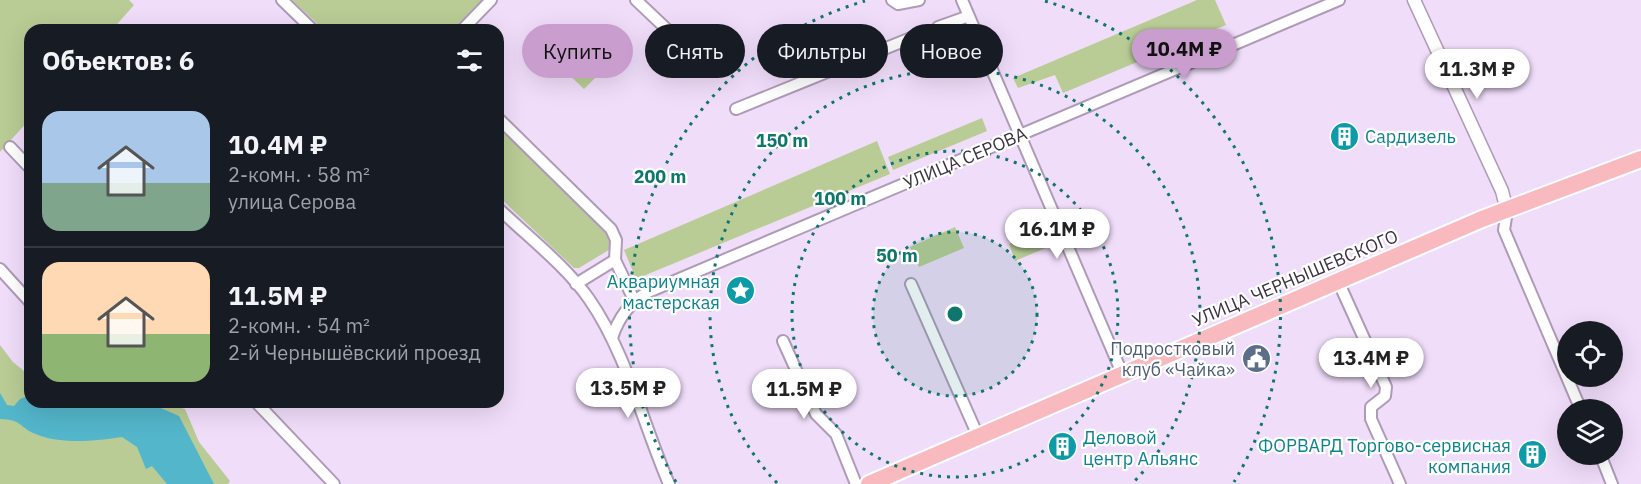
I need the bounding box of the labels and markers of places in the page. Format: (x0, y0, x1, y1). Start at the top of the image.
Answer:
pin: 10.4M ₽ (1129, 29, 1239, 80)
pin: 11.3M ₽ (1422, 49, 1532, 100)
building icon: Сардизель (1328, 120, 1360, 152)
place label: Сардизель (1365, 125, 1456, 148)
pin: 16.1M ₽ (1002, 209, 1112, 260)
place label: Аквариумная мастерская (607, 270, 720, 314)
place icon: Аквариумная мастерская (725, 275, 757, 307)
centre of rings (945, 304, 965, 324)
place label: Подростковый клуб «Чайка» (1110, 337, 1235, 381)
pin: 13.4M ₽ (1316, 338, 1426, 389)
public building icon: Подростковый клуб «Чайка» (1240, 342, 1272, 374)
pin: 13.5M ₽ (573, 368, 683, 419)
pin: 11.5M ₽ (749, 369, 859, 420)
place label: Деловой центр Альянс (1083, 426, 1198, 470)
building icon: Деловой центр Альянс (1046, 431, 1078, 463)
place label: ФОРВАРД Торгово-сервисная компания (1258, 434, 1511, 478)
building icon: ФОРВАРД Торгово-сервисная компания (1516, 439, 1548, 471)

